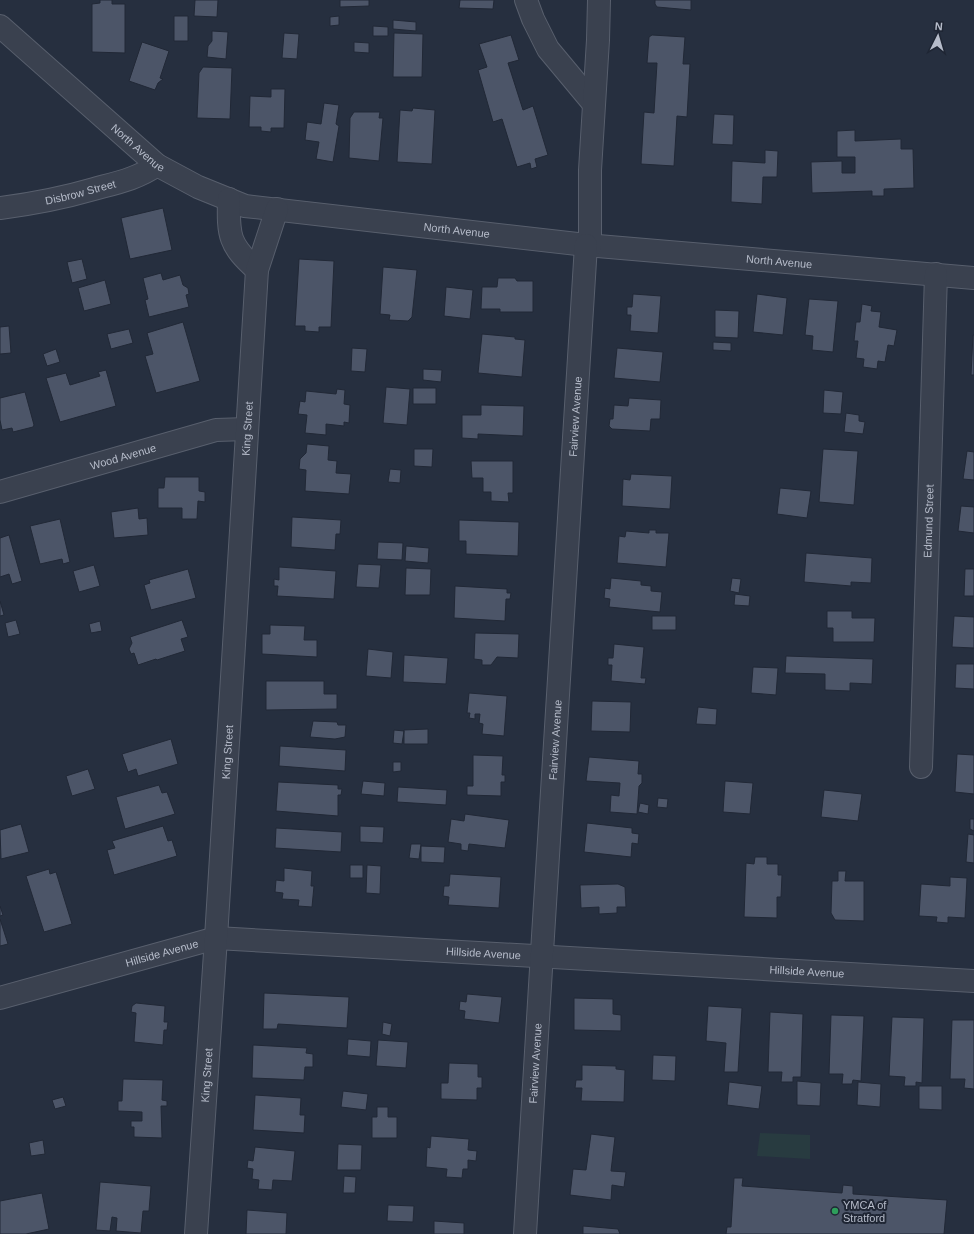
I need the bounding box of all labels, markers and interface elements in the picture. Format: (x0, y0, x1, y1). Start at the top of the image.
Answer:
north arrow (918, 16, 958, 56)
text: N (934, 20, 943, 32)
street label: North Avenue (109, 121, 167, 174)
street label: Disbrow Street (44, 177, 117, 207)
street label: North Avenue (423, 220, 490, 240)
street label: North Avenue (746, 253, 813, 270)
street label: Fairview Avenue (567, 376, 584, 457)
street label: King Street (240, 401, 255, 456)
street label: Wood Avenue (89, 442, 157, 472)
street label: Edmund Street (921, 484, 936, 558)
street label: Fairview Avenue (547, 699, 564, 781)
street label: King Street (220, 724, 235, 780)
street label: Hillside Avenue (124, 937, 200, 969)
street label: Hillside Avenue (446, 945, 521, 961)
street label: Hillside Avenue (769, 963, 845, 980)
street label: Fairview Avenue (527, 1023, 544, 1104)
street label: King Street (199, 1048, 215, 1103)
place label: YMCA of Stratford (843, 1199, 887, 1224)
marker: YMCA of Stratford (830, 1206, 840, 1216)

